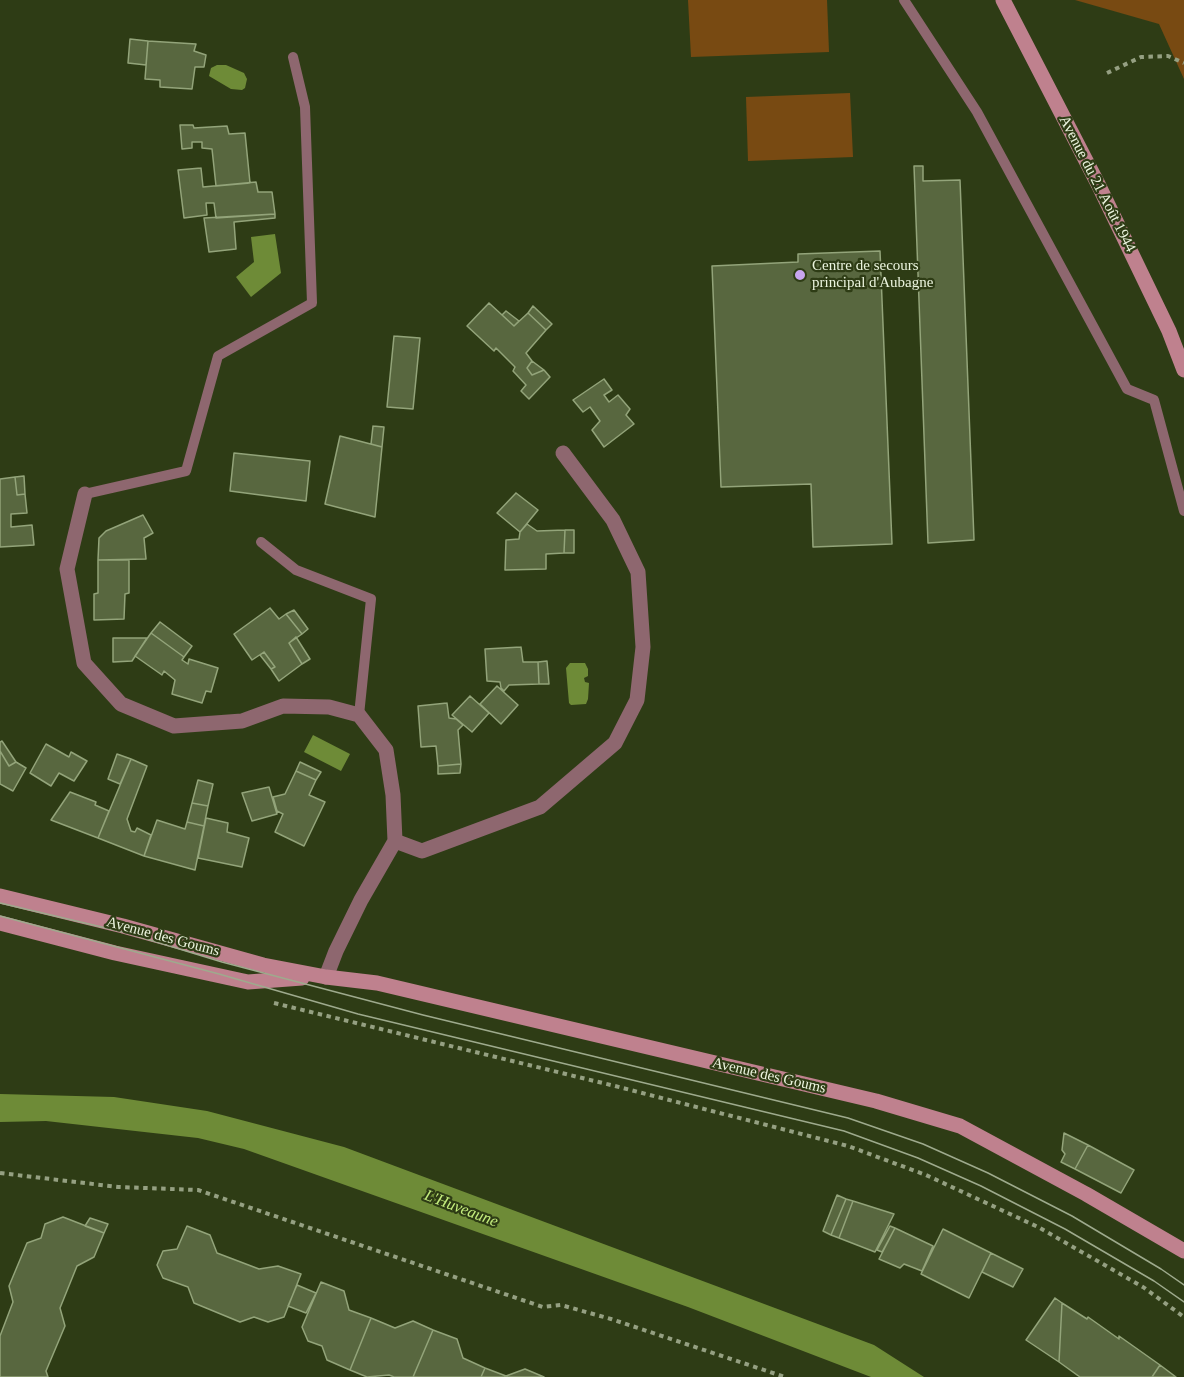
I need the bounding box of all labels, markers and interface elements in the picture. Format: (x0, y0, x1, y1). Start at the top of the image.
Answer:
street label: Avenue du 21 Août 1944 (1055, 113, 1139, 255)
place label: Centre de secours principal d'Aubagne (812, 257, 933, 292)
marker: Centre de secours principal d'Aubagne (793, 268, 807, 282)
street label: Avenue des Goums (104, 913, 222, 961)
street label: Avenue des Goums (710, 1054, 828, 1098)
water label: L'Huveaune (422, 1186, 500, 1232)

